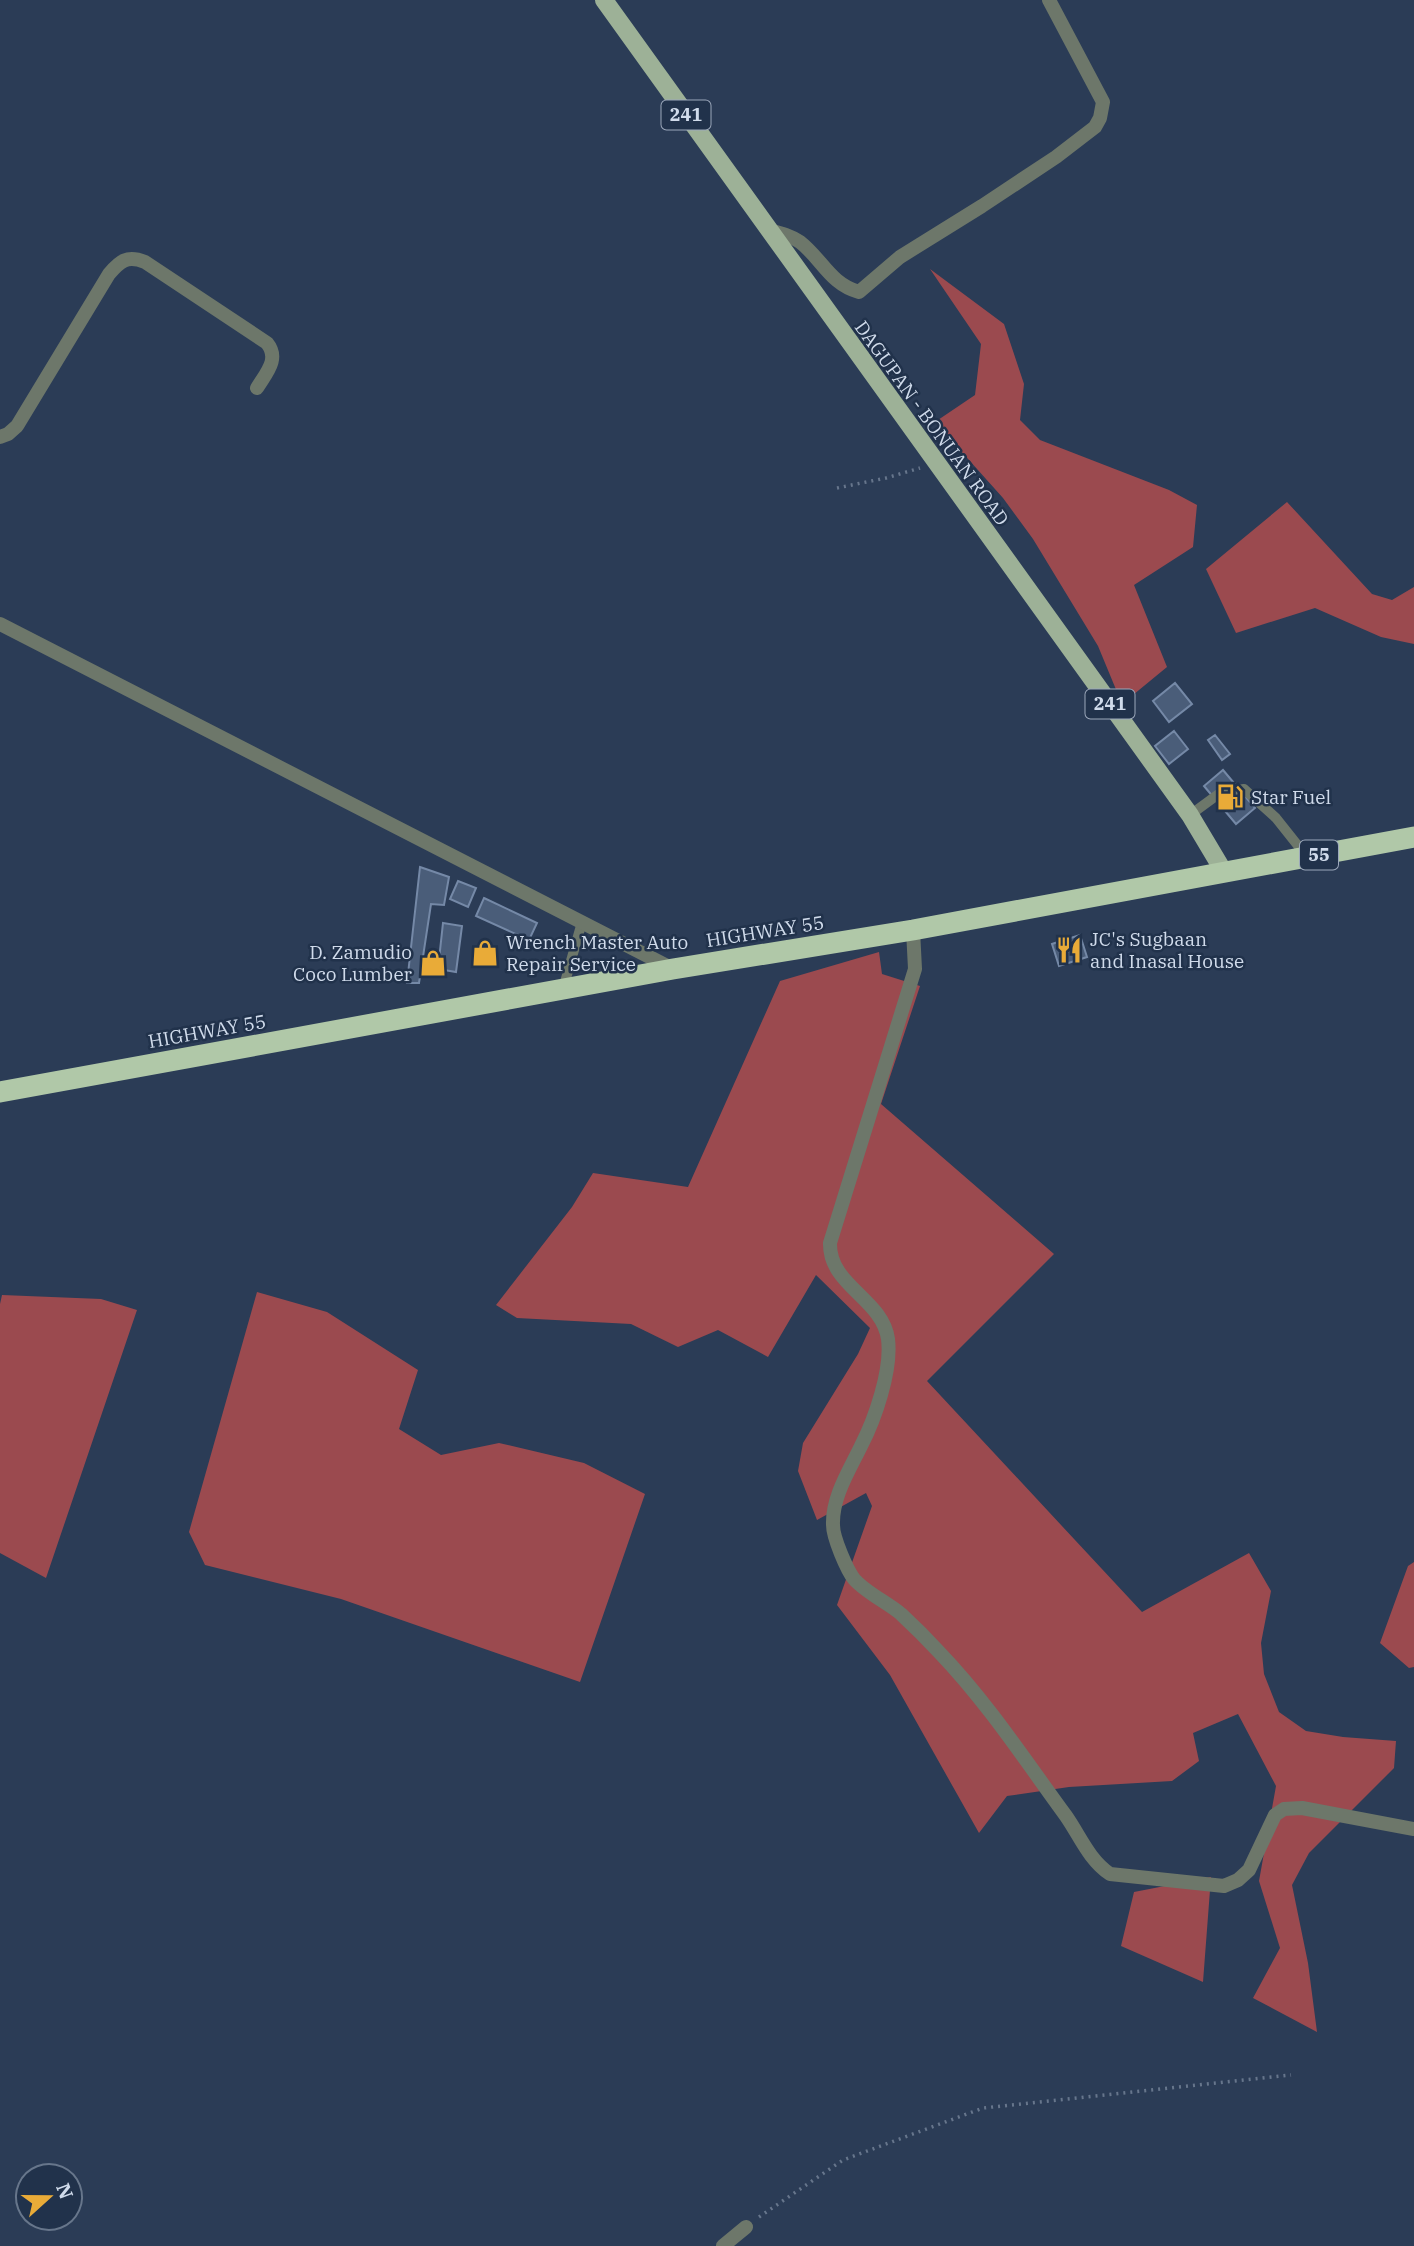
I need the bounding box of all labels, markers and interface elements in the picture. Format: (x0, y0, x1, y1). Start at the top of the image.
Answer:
road number: 241 (662, 100, 710, 130)
street label: DAGUPAN - BONUAN ROAD (850, 316, 1014, 530)
road number: 241 (1086, 690, 1134, 718)
fuel station icon: Star Fuel (1215, 782, 1245, 812)
place label: Star Fuel (1251, 785, 1331, 809)
road number: 55 (1300, 840, 1338, 870)
street label: HIGHWAY 55 (704, 910, 826, 952)
place label: JC's Sugbaan and Inasal House (1090, 927, 1244, 973)
place label: Wrench Master Auto Repair Service (506, 930, 688, 976)
restaurant icon: JC's Sugbaan and Inasal House (1054, 935, 1084, 965)
shop icon: Wrench Master Auto Repair Service (470, 938, 500, 968)
place label: D. Zamudio Coco Lumber (293, 940, 413, 986)
shop icon: D. Zamudio Coco Lumber (418, 948, 448, 978)
street label: HIGHWAY 55 (146, 1009, 268, 1053)
north arrow (14, 2162, 84, 2232)
text: N (51, 2180, 79, 2202)

